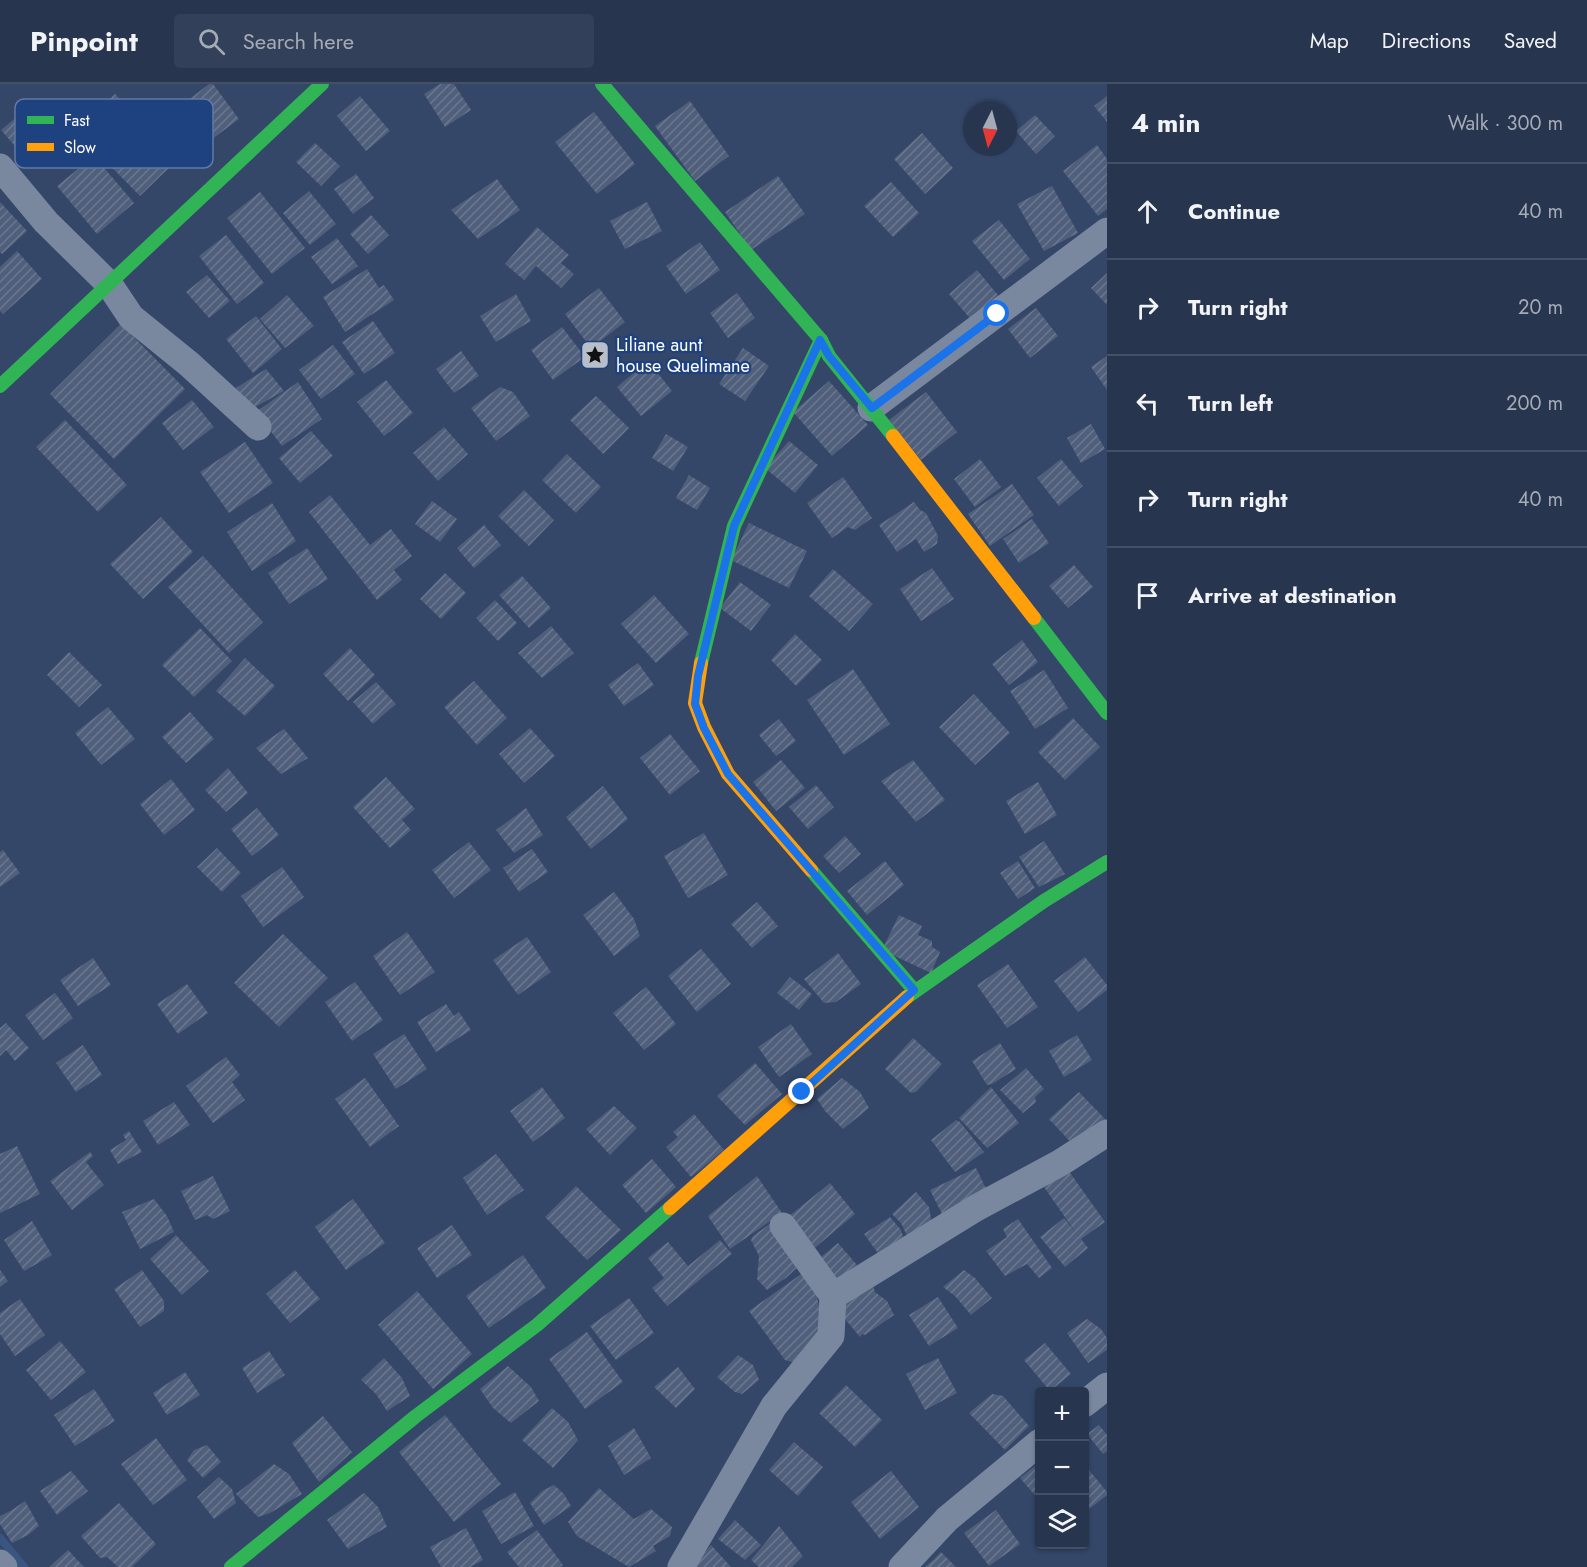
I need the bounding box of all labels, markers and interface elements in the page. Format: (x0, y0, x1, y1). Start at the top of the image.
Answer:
search box (174, 14, 594, 68)
text: Pinpoint (30, 21, 138, 62)
icon: search (195, 25, 228, 58)
text: Search here (243, 25, 354, 57)
text: Map (1310, 26, 1349, 56)
text: Directions (1382, 26, 1471, 56)
text: Saved (1504, 26, 1557, 56)
legend (15, 99, 213, 168)
north arrow (963, 102, 1017, 156)
text: 4 min (1131, 104, 1200, 142)
text: Fast (64, 109, 90, 132)
text: Walk · 300 m (1448, 109, 1563, 138)
text: Slow (64, 136, 96, 159)
icon: ahead (1131, 195, 1164, 228)
text: Continue (1188, 195, 1280, 227)
text: 40 m (1518, 197, 1563, 226)
icon: right (1131, 291, 1164, 324)
text: Turn right (1188, 291, 1288, 323)
text: 20 m (1518, 293, 1563, 322)
route start (983, 300, 1009, 326)
place label: Liliane aunt house Quelimane (616, 332, 750, 379)
place icon: Liliane aunt house Quelimane (579, 339, 611, 371)
icon: left (1131, 387, 1164, 420)
text: Turn left (1188, 387, 1273, 419)
text: 200 m (1506, 389, 1563, 418)
icon: right (1131, 483, 1164, 516)
text: Turn right (1188, 483, 1288, 515)
text: 40 m (1518, 485, 1563, 514)
icon: arrive (1131, 579, 1164, 612)
text: Arrive at destination (1188, 579, 1397, 611)
route end (788, 1078, 814, 1104)
map controls (1035, 1387, 1089, 1549)
button: + (1035, 1387, 1089, 1441)
button: − (1035, 1441, 1089, 1495)
button: layers (1035, 1495, 1089, 1549)

